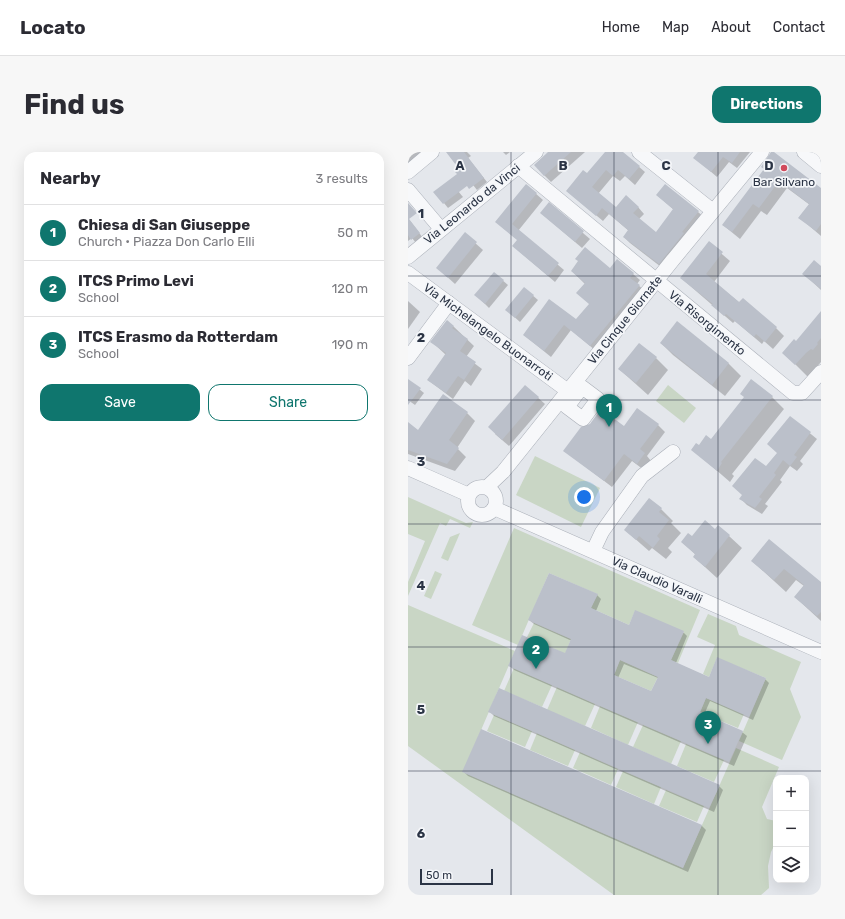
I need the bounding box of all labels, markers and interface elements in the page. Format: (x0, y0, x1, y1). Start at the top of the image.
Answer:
text: Locato (20, 16, 86, 39)
text: Home (602, 19, 640, 36)
text: Map (662, 19, 689, 36)
text: About (711, 19, 751, 36)
text: Contact (773, 19, 825, 36)
button: Directions (712, 86, 821, 123)
text: Find us (24, 88, 124, 121)
text: A (455, 158, 465, 173)
text: B (558, 158, 568, 173)
text: C (661, 158, 671, 173)
text: D (764, 158, 774, 173)
street label: Via Leonardo da Vinci (421, 161, 523, 247)
marker: Bar Silvano (779, 163, 789, 173)
text: Nearby (40, 168, 101, 188)
text: 3 results (316, 171, 368, 186)
place label: Bar Silvano (753, 175, 815, 189)
text: 1 (418, 206, 424, 221)
text: Chiesa di San Giuseppe (78, 216, 250, 234)
text: 1 (50, 225, 56, 240)
text: 50 m (337, 225, 368, 240)
text: Church · Piazza Don Carlo Elli (78, 234, 255, 249)
text: ITCS Primo Levi (78, 272, 194, 290)
street label: Via Cinque Giornate (585, 273, 665, 367)
street label: Via Michelangelo Buonarroti (421, 280, 555, 384)
text: 2 (49, 281, 57, 296)
text: 120 m (332, 281, 368, 296)
street label: Via Risorgimento (666, 288, 748, 358)
text: School (78, 290, 119, 305)
text: ITCS Erasmo da Rotterdam (78, 328, 278, 346)
text: 2 (417, 330, 425, 345)
text: 3 (49, 337, 57, 352)
text: 190 m (332, 337, 368, 352)
text: School (78, 346, 119, 361)
button: Save (40, 384, 200, 421)
button: Share (208, 384, 368, 421)
pin: 1 (596, 394, 622, 427)
text: 3 (417, 454, 426, 469)
your location (574, 487, 594, 507)
street label: Via Claudio Varalli (609, 554, 705, 606)
text: 4 (417, 578, 426, 593)
pin: 2 (523, 636, 549, 669)
text: 5 (417, 702, 425, 717)
pin: 3 (695, 711, 721, 744)
map controls (773, 775, 809, 883)
button: + (773, 775, 809, 811)
button: − (773, 811, 809, 847)
text: 6 (417, 826, 426, 841)
button: layers (773, 847, 809, 883)
scale bar (420, 867, 493, 886)
text: 50 m (426, 869, 452, 882)

